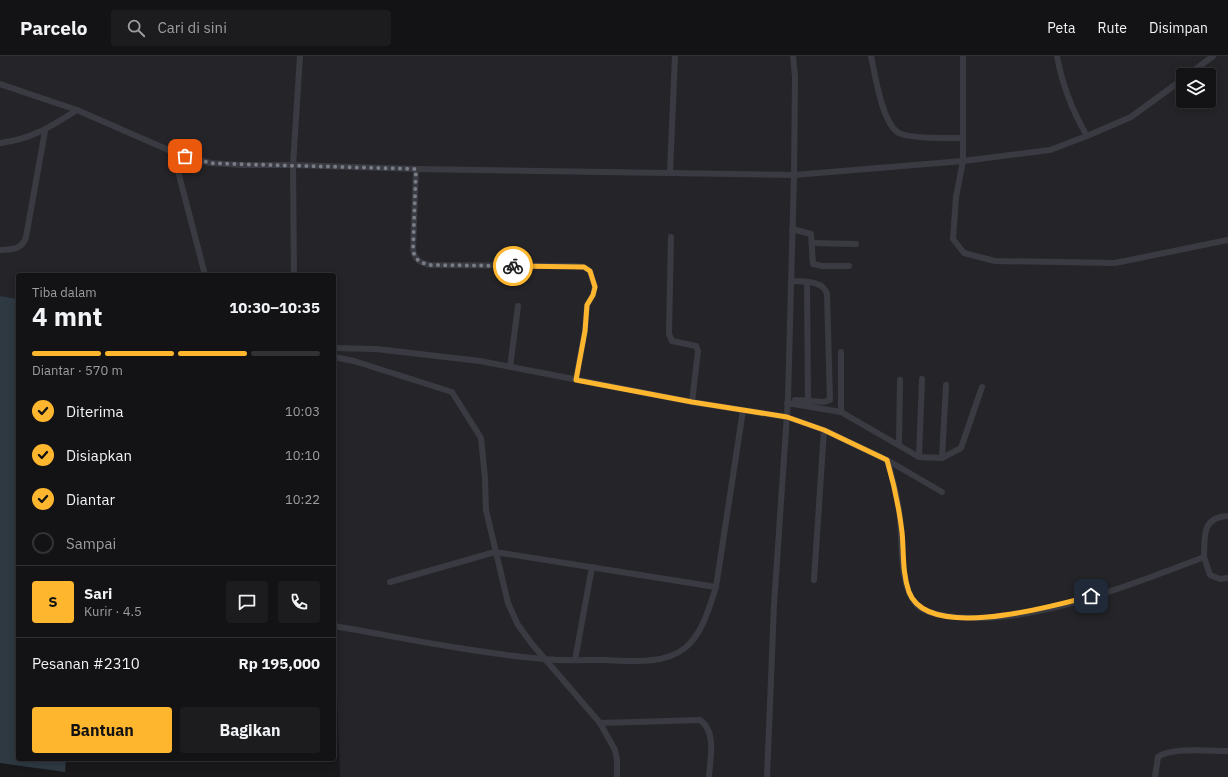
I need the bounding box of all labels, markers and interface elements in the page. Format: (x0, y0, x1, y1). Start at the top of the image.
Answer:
search box (111, 10, 391, 46)
text: Parcelo (20, 16, 87, 40)
icon: search (125, 17, 147, 39)
text: Cari di sini (157, 18, 227, 37)
text: Peta (1047, 19, 1076, 37)
text: Rute (1098, 19, 1127, 37)
text: Disimpan (1149, 19, 1208, 37)
map controls (1176, 68, 1216, 108)
button: layers (1176, 68, 1216, 108)
pin (168, 139, 202, 173)
icon: bag (174, 145, 196, 167)
courier (493, 246, 533, 286)
icon: bike (502, 255, 524, 277)
text: Tiba dalam (32, 284, 97, 301)
text: 10:30–10:35 (229, 298, 320, 317)
text: 4 mnt (32, 299, 102, 333)
text: Diantar · 570 m (32, 362, 123, 379)
icon: check (32, 400, 54, 422)
text: Diterima (66, 402, 124, 421)
text: 10:03 (285, 403, 320, 420)
icon: check (32, 444, 54, 466)
text: Disiapkan (66, 446, 132, 465)
text: 10:10 (285, 447, 320, 464)
icon: check (32, 488, 54, 510)
text: Diantar (66, 490, 115, 509)
text: 10:22 (285, 491, 320, 508)
text: Sampai (66, 534, 116, 553)
pin (1074, 579, 1108, 613)
button: chat (226, 581, 268, 623)
button: phone (278, 581, 320, 623)
text: Sari (84, 584, 112, 603)
icon: home (1080, 585, 1102, 607)
text: S (48, 592, 58, 611)
text: Kurir · 4.5 (84, 603, 142, 620)
text: Pesanan #2310 (32, 654, 140, 673)
text: Rp 195,000 (239, 654, 320, 673)
button: Bantuan (32, 707, 172, 753)
button: Bagikan (180, 707, 320, 753)

